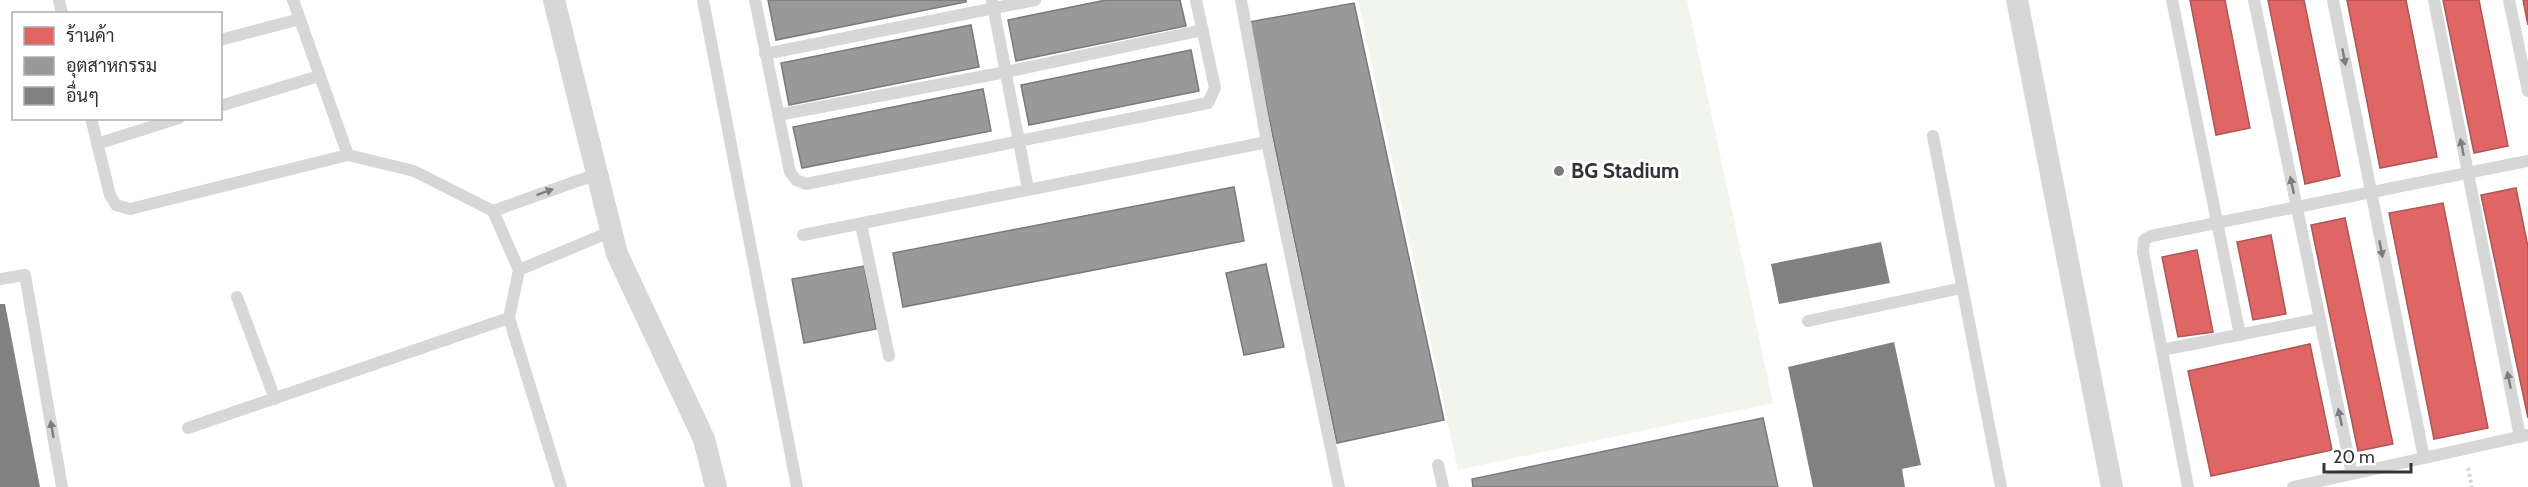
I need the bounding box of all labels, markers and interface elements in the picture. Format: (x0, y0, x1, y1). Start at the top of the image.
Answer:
legend (12, 12, 222, 120)
text: ร้านค้า (66, 24, 115, 47)
one-way arrow (2340, 48, 2349, 67)
text: อุตสาหกรรม (66, 55, 157, 78)
text: อื่นๆ (66, 80, 99, 107)
one-way arrow (2457, 137, 2466, 156)
place label: BG Stadium (1571, 158, 1679, 183)
marker: BG Stadium (1552, 164, 1566, 178)
one-way arrow (2287, 175, 2296, 194)
one-way arrow (537, 187, 555, 197)
one-way arrow (2377, 240, 2387, 258)
one-way arrow (2504, 370, 2513, 389)
one-way arrow (2335, 407, 2344, 426)
one-way arrow (47, 420, 56, 439)
scale bar (2324, 436, 2411, 474)
text: 20 m (2333, 446, 2375, 468)

